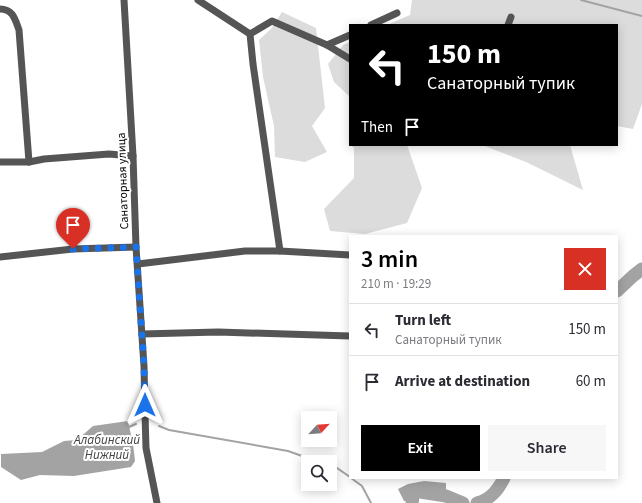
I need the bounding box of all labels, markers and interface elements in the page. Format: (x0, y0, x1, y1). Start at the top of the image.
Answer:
text: 150 m (427, 34, 501, 74)
icon: left (361, 40, 413, 92)
text: Санаторный тупик (427, 71, 575, 96)
icon: arrive (401, 116, 423, 138)
text: Then (361, 117, 393, 138)
street label: Санаторная улица (113, 132, 133, 230)
pin (56, 208, 90, 249)
icon: arrive (62, 214, 84, 236)
text: 3 min (361, 242, 418, 277)
button: close (564, 248, 606, 290)
text: 210 m · 19:29 (361, 275, 431, 293)
text: Turn left (395, 310, 451, 331)
icon: left (361, 319, 383, 341)
text: 150 m (568, 319, 606, 340)
text: Санаторный тупик (395, 331, 502, 349)
icon: arrive (361, 371, 383, 393)
text: Arrive at destination (395, 371, 530, 392)
text: 60 m (576, 371, 606, 392)
position arrow (124, 384, 166, 426)
north arrow (301, 411, 337, 447)
map controls (301, 411, 337, 491)
button: Exit (361, 425, 480, 471)
button: Share (488, 425, 606, 471)
water label: Алабинский Нижний (73, 431, 140, 464)
button: search (301, 455, 337, 491)

